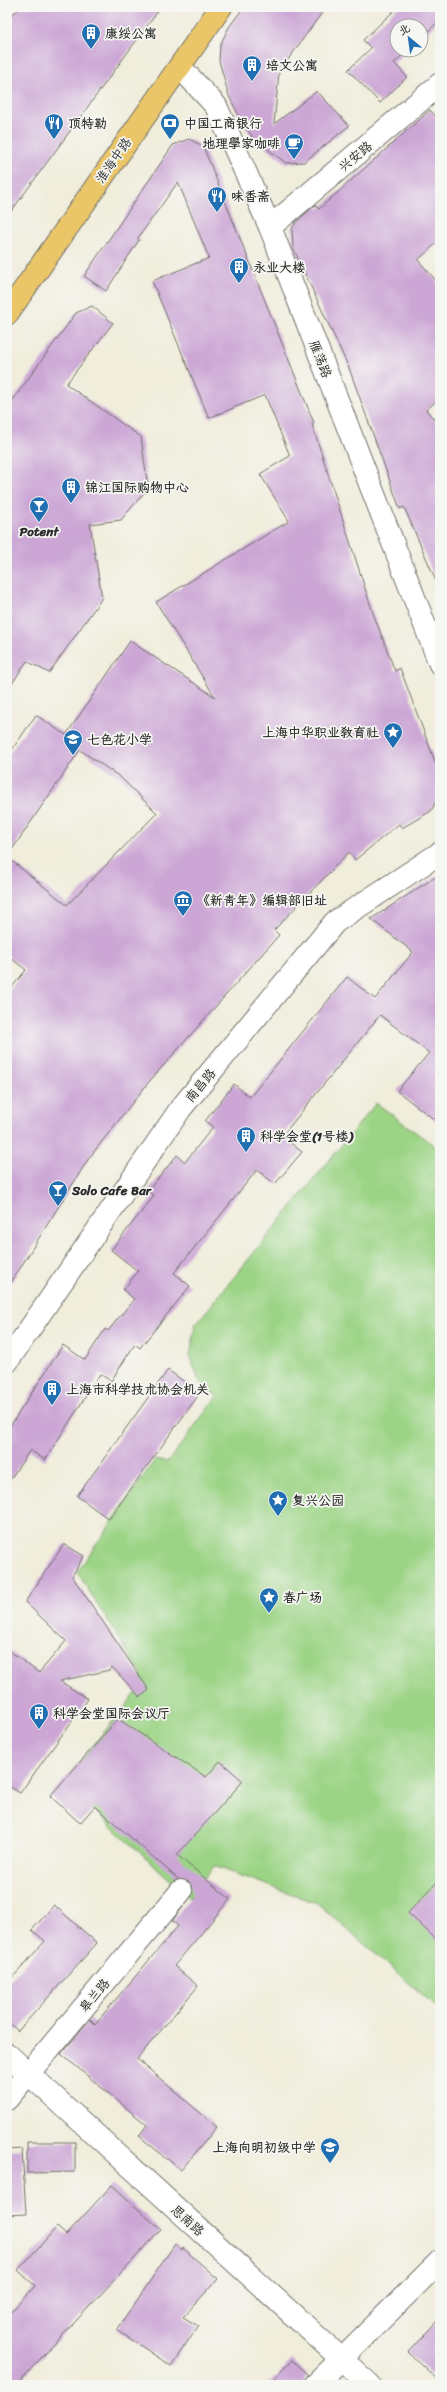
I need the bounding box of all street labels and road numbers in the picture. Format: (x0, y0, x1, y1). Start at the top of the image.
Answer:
street label: 淮海中路 (89, 132, 138, 188)
street label: 兴安路 (333, 135, 378, 178)
street label: 雁荡路 (303, 337, 338, 382)
street label: 南昌路 (179, 1063, 222, 1108)
street label: 皋兰路 (73, 1973, 116, 2018)
street label: 思南路 (165, 2199, 210, 2242)

